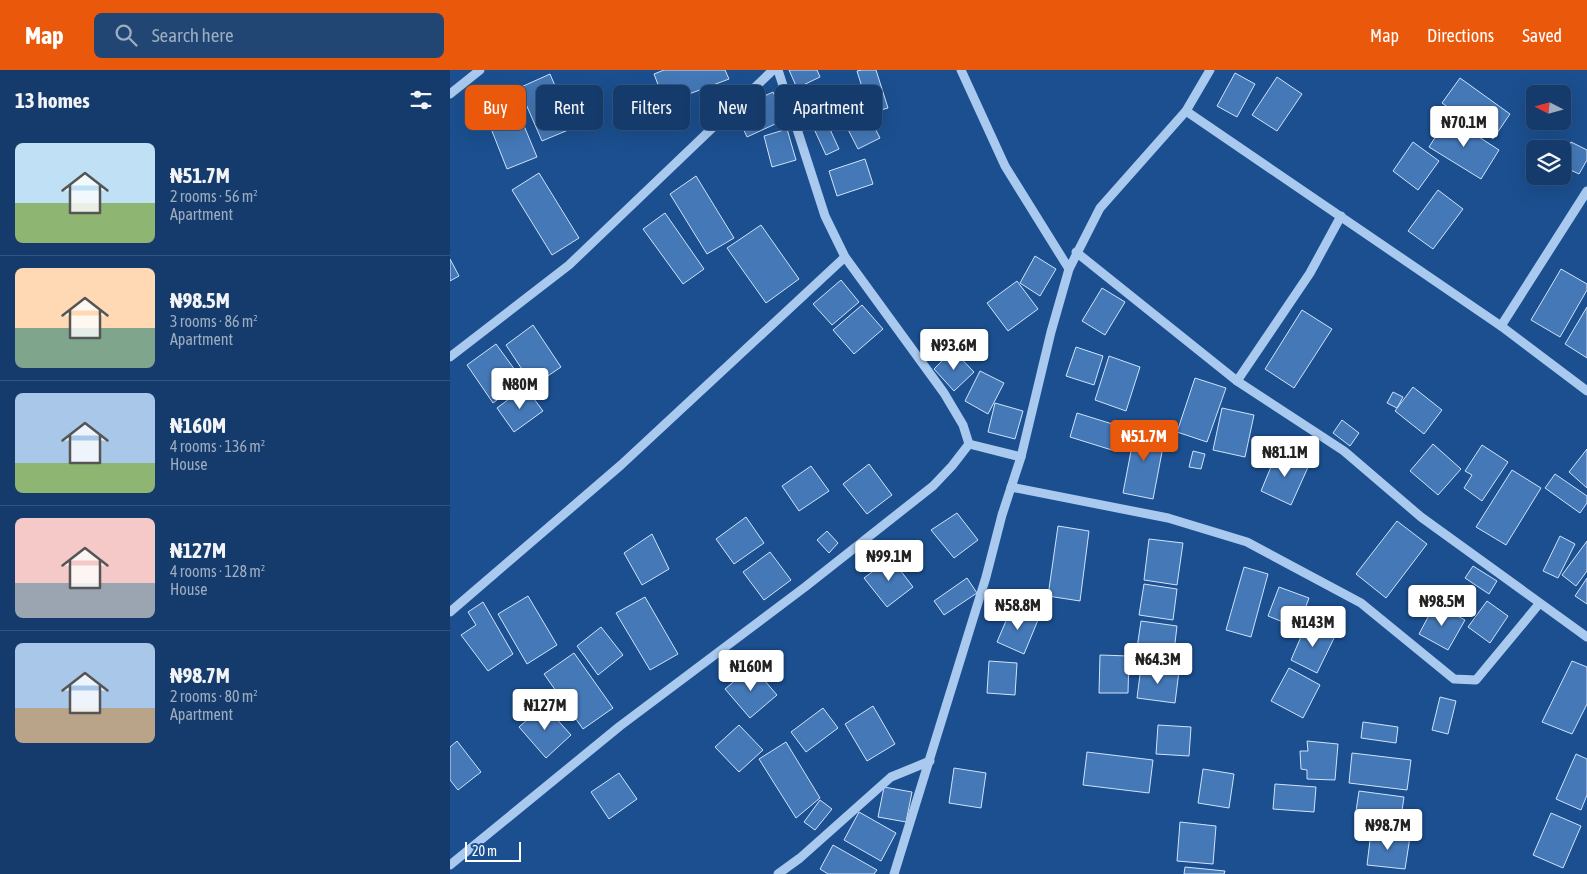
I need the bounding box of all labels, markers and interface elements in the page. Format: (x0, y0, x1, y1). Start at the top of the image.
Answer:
search box (94, 13, 444, 58)
icon: search (112, 21, 140, 49)
text: Map (25, 22, 64, 49)
text: Search here (152, 24, 234, 46)
text: Map (1370, 25, 1399, 46)
text: Directions (1427, 25, 1494, 46)
text: Saved (1522, 25, 1562, 46)
chip: Buy (465, 85, 526, 130)
chip: Rent (536, 85, 603, 130)
chip: Filters (613, 85, 690, 130)
chip: New (700, 85, 765, 130)
chip: Apartment (775, 85, 882, 130)
north arrow (1526, 85, 1571, 130)
map controls (1526, 85, 1571, 185)
icon: filters (407, 86, 435, 114)
text: 13 homes (15, 88, 90, 112)
pin: ₦70.1M (1423, 106, 1505, 148)
text: ₦70.1M (1441, 113, 1487, 131)
button: layers (1526, 140, 1571, 185)
icon: home (55, 163, 115, 223)
text: ₦51.7M (170, 163, 230, 187)
text: 2 rooms · 56 m² (170, 187, 258, 205)
text: Apartment (170, 205, 233, 223)
icon: home (55, 288, 115, 348)
text: ₦98.5M (170, 288, 230, 312)
text: 3 rooms · 86 m² (170, 312, 258, 330)
pin: ₦93.6M (913, 328, 995, 371)
text: Apartment (170, 330, 233, 348)
text: ₦93.6M (931, 336, 977, 354)
pin: ₦80M (490, 368, 550, 410)
text: ₦80M (502, 375, 538, 393)
icon: home (55, 413, 115, 473)
text: ₦160M (170, 413, 226, 437)
pin: ₦51.7M (1103, 420, 1185, 462)
text: ₦51.7M (1121, 427, 1167, 445)
pin: ₦81.1M (1244, 436, 1326, 478)
text: 4 rooms · 136 m² (170, 437, 265, 455)
text: ₦81.1M (1262, 443, 1308, 461)
text: House (170, 455, 207, 473)
icon: home (55, 538, 115, 598)
text: ₦127M (170, 538, 226, 562)
pin: ₦99.1M (848, 540, 930, 582)
text: ₦99.1M (866, 547, 912, 565)
text: 4 rooms · 128 m² (170, 562, 265, 580)
text: House (170, 580, 207, 598)
pin: ₦98.5M (1401, 584, 1483, 627)
pin: ₦58.8M (977, 588, 1059, 631)
text: ₦98.5M (1419, 592, 1465, 610)
text: ₦58.8M (995, 596, 1041, 614)
pin: ₦143M (1278, 606, 1348, 648)
text: ₦143M (1292, 613, 1334, 631)
pin: ₦64.3M (1117, 642, 1199, 685)
pin: ₦160M (716, 650, 786, 692)
text: ₦64.3M (1135, 650, 1181, 668)
text: ₦160M (730, 657, 772, 675)
icon: home (55, 663, 115, 723)
text: ₦98.7M (170, 663, 230, 687)
text: 2 rooms · 80 m² (170, 687, 258, 705)
pin: ₦127M (510, 688, 580, 731)
text: ₦127M (524, 696, 566, 714)
text: Apartment (170, 705, 233, 723)
pin: ₦98.7M (1347, 808, 1429, 851)
text: ₦98.7M (1365, 816, 1411, 834)
scale bar (465, 839, 521, 862)
text: 20 m (472, 843, 497, 859)

